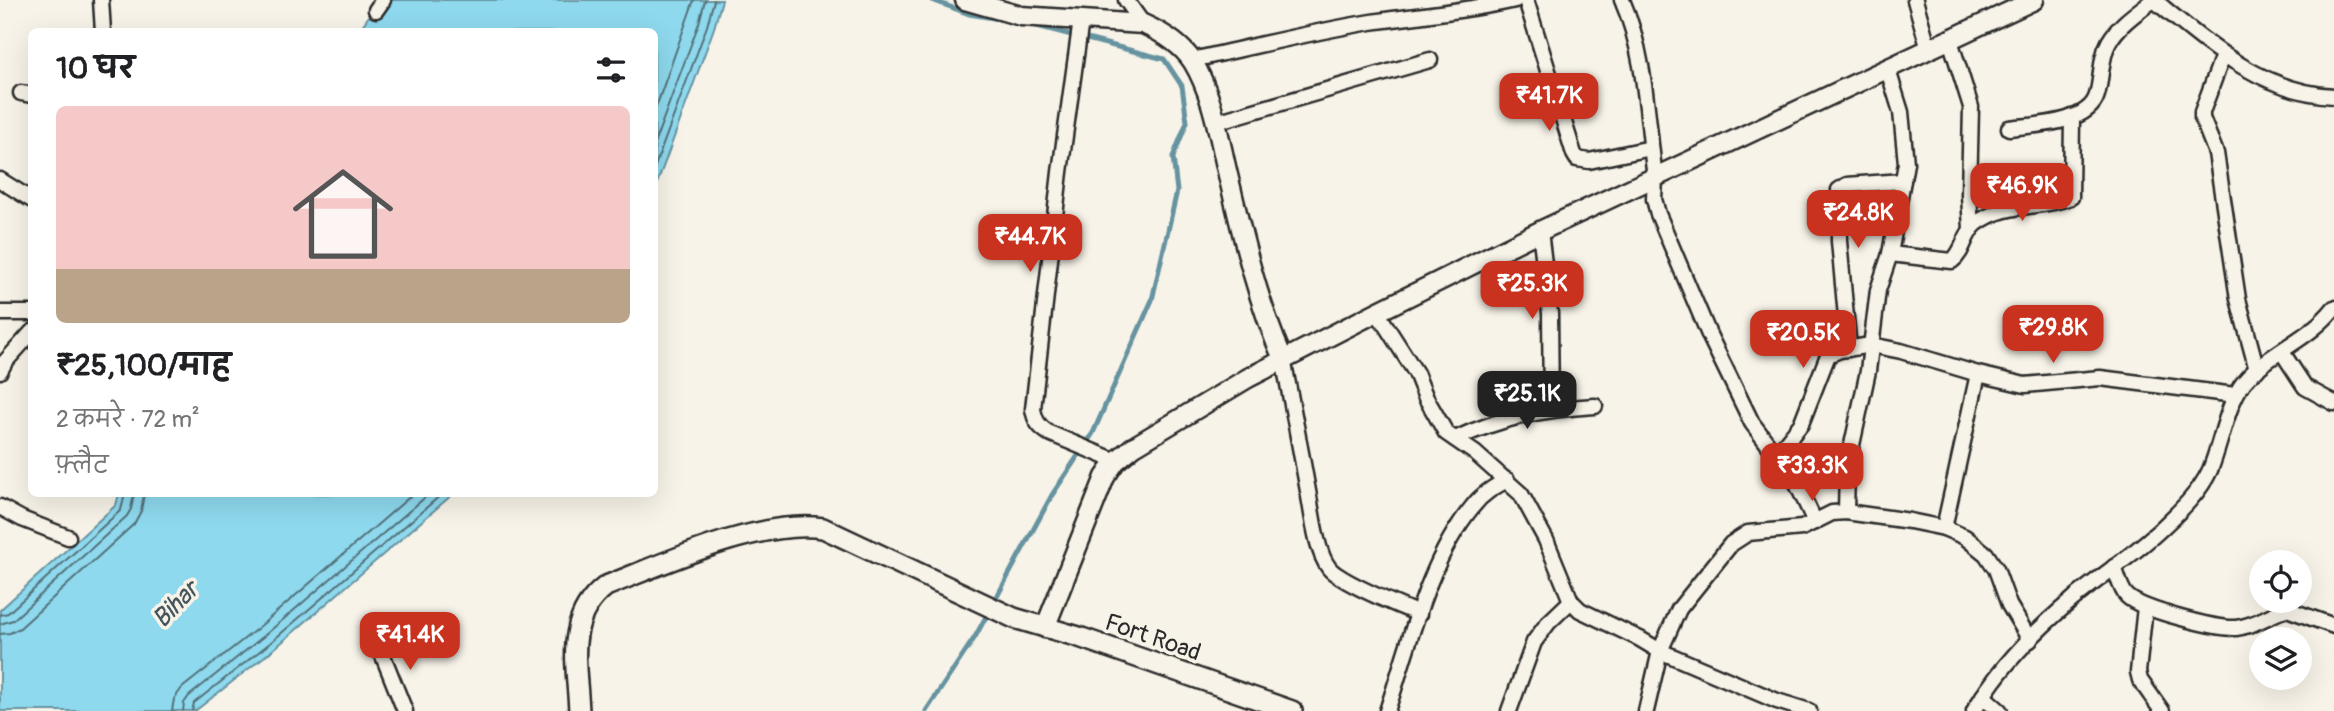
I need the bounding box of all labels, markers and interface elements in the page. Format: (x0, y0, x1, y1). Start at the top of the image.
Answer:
text: 10 घर (56, 50, 135, 87)
icon: filters (592, 51, 630, 89)
pin: ₹41.7K (1492, 74, 1606, 133)
text: ₹41.7K (1515, 81, 1583, 110)
icon: home (280, 151, 406, 277)
pin: ₹46.9K (1965, 164, 2079, 223)
text: ₹46.9K (1986, 171, 2058, 200)
pin: ₹24.8K (1801, 190, 1915, 250)
text: ₹24.8K (1823, 198, 1893, 227)
pin: ₹44.7K (973, 215, 1087, 274)
text: ₹44.7K (994, 222, 1066, 251)
pin: ₹25.3K (1475, 262, 1589, 321)
text: ₹25.3K (1497, 269, 1567, 298)
pin: ₹29.8K (1996, 306, 2110, 365)
pin: ₹20.5K (1746, 310, 1860, 370)
text: ₹29.8K (2019, 313, 2088, 342)
text: ₹20.5K (1766, 318, 1840, 347)
text: ₹25,100/माह (56, 347, 231, 384)
pin: ₹25.1K (1470, 372, 1584, 431)
text: ₹25.1K (1493, 379, 1561, 408)
text: 2 कमरे · 72 m² (56, 405, 200, 434)
pin: ₹33.3K (1755, 444, 1869, 503)
text: फ़्लैट (56, 451, 108, 480)
text: ₹33.3K (1776, 451, 1848, 480)
map controls (2249, 550, 2312, 690)
button: locate (2249, 550, 2312, 613)
water label: Bihar (146, 572, 208, 635)
street label: Fort Road (1101, 608, 1205, 667)
pin: ₹41.4K (353, 612, 467, 672)
text: ₹41.4K (376, 620, 444, 649)
button: layers (2249, 627, 2312, 690)

